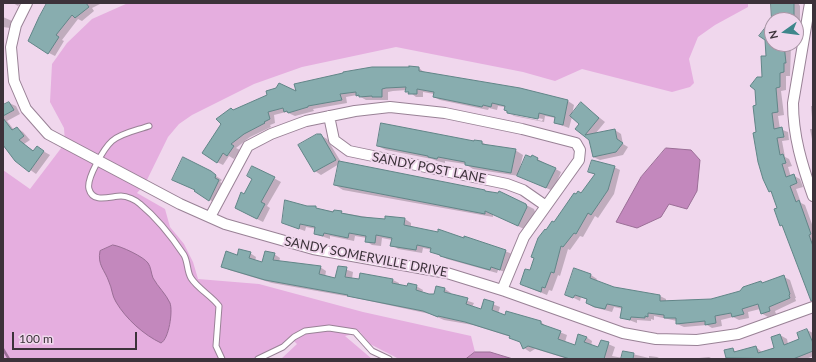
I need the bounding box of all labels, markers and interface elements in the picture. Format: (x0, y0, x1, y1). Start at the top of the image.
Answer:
north arrow (764, 12, 804, 52)
text: N (766, 29, 780, 40)
street label: SANDY POST LANE (371, 149, 487, 187)
street label: SANDY SOMERVILLE DRIVE (283, 234, 449, 280)
scale bar (14, 324, 139, 350)
text: 100 m (19, 331, 53, 346)

